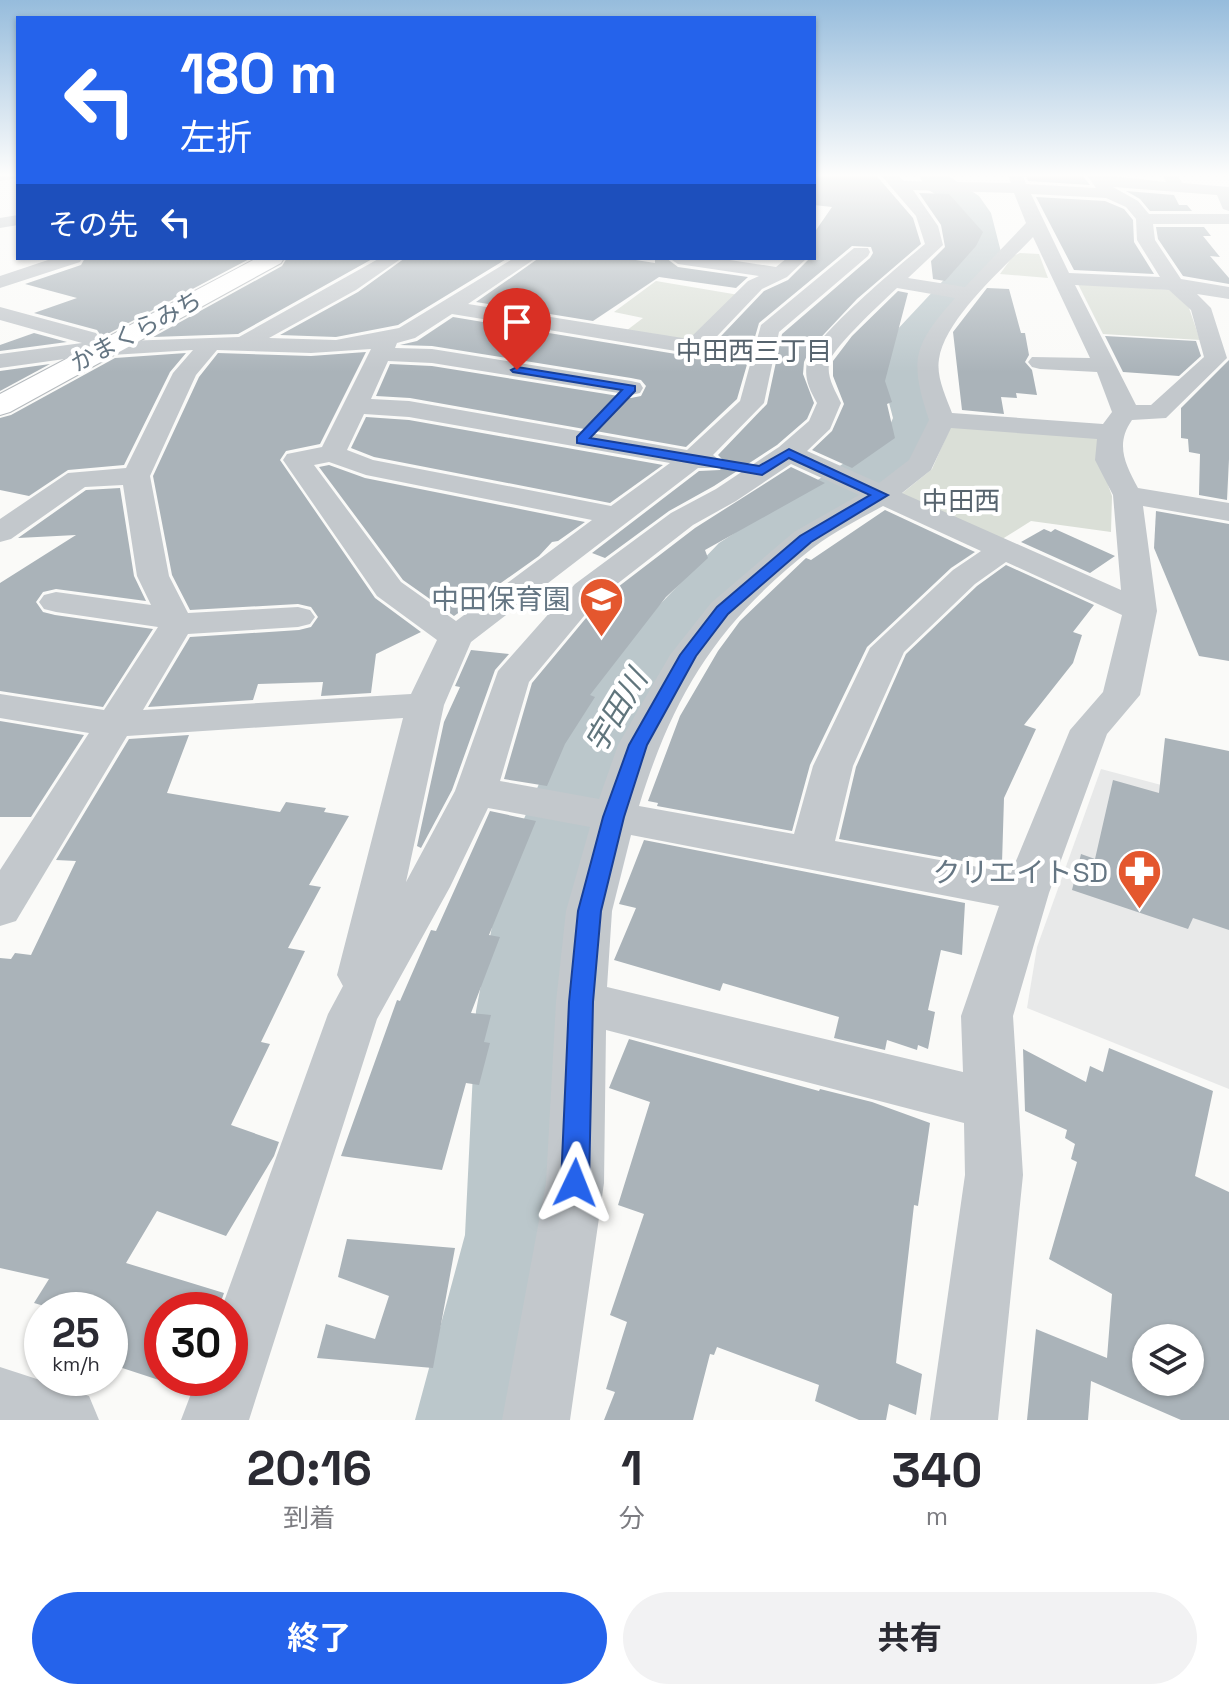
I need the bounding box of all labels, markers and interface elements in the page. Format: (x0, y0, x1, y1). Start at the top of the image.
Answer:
text: 180 m (180, 38, 337, 109)
icon: left (48, 48, 152, 152)
text: 左折 (180, 115, 252, 161)
icon: left (154, 200, 198, 244)
text: その先 (48, 205, 138, 244)
street label: かまくらみち (65, 284, 207, 378)
pin (483, 288, 551, 370)
icon: arrive (495, 300, 539, 344)
district label: 中田西三丁目 (676, 334, 832, 368)
district label: 中田西 (922, 484, 1000, 518)
school or university icon: 中田保育園 (578, 575, 626, 638)
place label: 中田保育園 (431, 581, 571, 617)
water label: 宇田川 (576, 660, 657, 760)
pharmacy icon: クリエイトSD (1115, 848, 1163, 911)
place label: クリエイトSD (932, 854, 1108, 890)
position arrow (533, 1141, 617, 1225)
speed limit sign: 30 (144, 1292, 248, 1396)
text: 25 (52, 1308, 100, 1359)
map controls (1132, 1324, 1204, 1396)
button: layers (1132, 1324, 1204, 1396)
text: km/h (52, 1351, 100, 1377)
text: 20:16 (247, 1438, 372, 1499)
text: 1 (621, 1438, 643, 1499)
text: 340 (891, 1440, 982, 1501)
text: m (926, 1499, 948, 1533)
text: 到着 (283, 1501, 335, 1535)
text: 分 (619, 1501, 645, 1535)
button: 終了 (32, 1592, 607, 1684)
button: 共有 (623, 1592, 1197, 1684)

